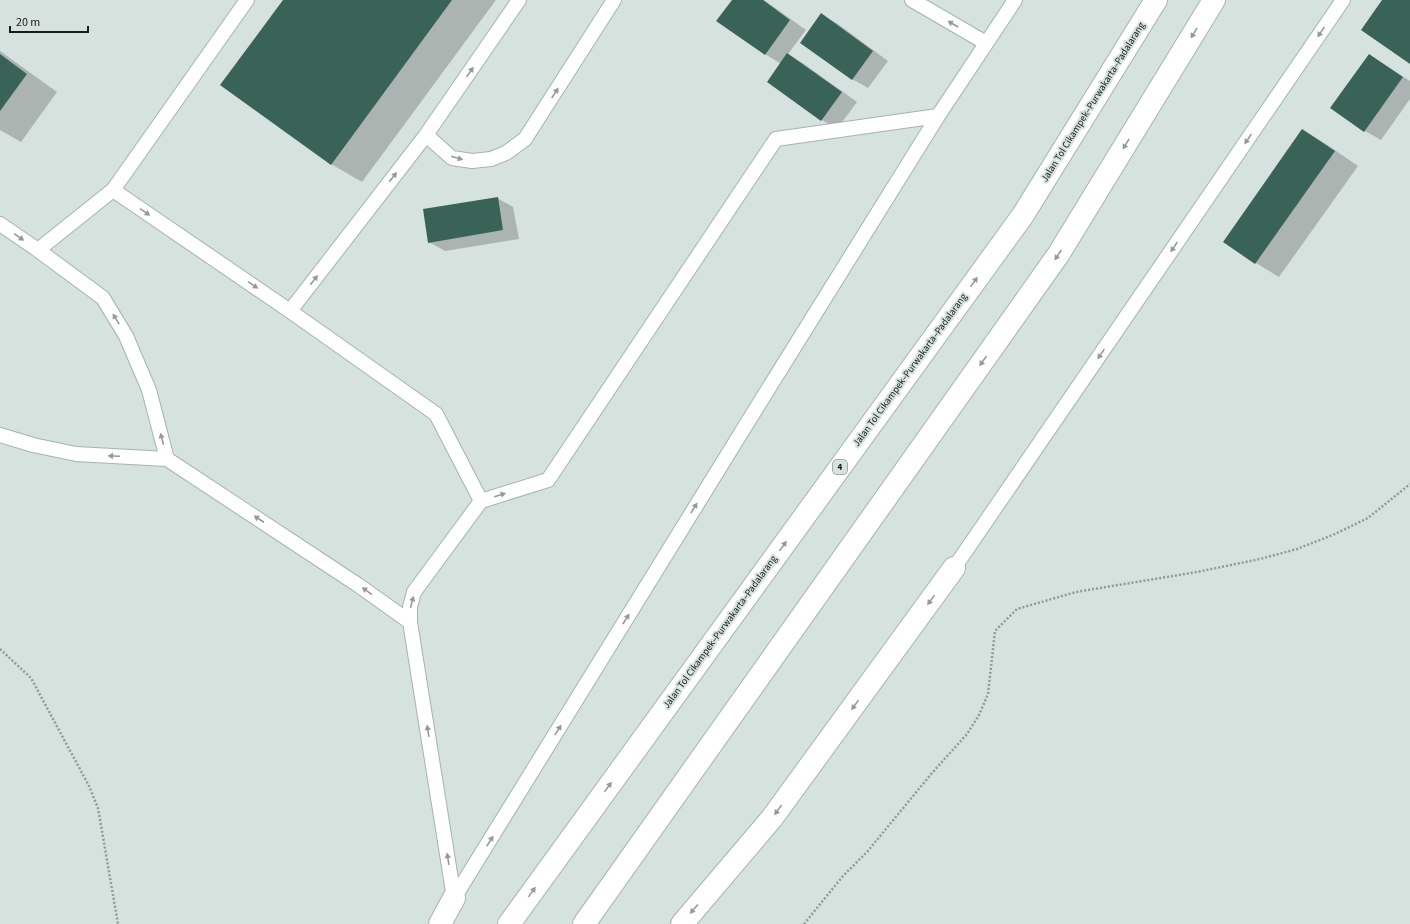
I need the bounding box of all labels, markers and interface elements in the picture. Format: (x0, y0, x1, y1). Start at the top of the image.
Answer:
scale bar (10, 8, 88, 34)
text: 20 m (16, 14, 40, 31)
street label: Jalan Tol Cikampek–Purwakarta–Padalarang (1038, 19, 1148, 185)
one-way arrow (947, 20, 959, 27)
one-way arrow (1190, 27, 1197, 39)
one-way arrow (1317, 27, 1325, 37)
one-way arrow (466, 67, 474, 77)
one-way arrow (551, 87, 558, 99)
one-way arrow (1244, 134, 1252, 145)
one-way arrow (1122, 138, 1129, 150)
one-way arrow (451, 155, 463, 161)
one-way arrow (389, 172, 398, 183)
one-way arrow (140, 208, 150, 216)
one-way arrow (14, 233, 24, 241)
one-way arrow (1170, 242, 1178, 252)
one-way arrow (1054, 250, 1062, 260)
one-way arrow (310, 275, 318, 286)
one-way arrow (970, 276, 978, 287)
one-way arrow (247, 281, 258, 289)
street label: Jalan Tol Cikampek–Purwakarta–Padalarang (850, 291, 970, 449)
one-way arrow (112, 313, 119, 325)
one-way arrow (1097, 349, 1105, 359)
one-way arrow (979, 356, 987, 366)
one-way arrow (159, 433, 165, 445)
one-way arrow (107, 453, 120, 459)
road number: 4 (833, 460, 847, 474)
one-way arrow (495, 492, 507, 498)
one-way arrow (690, 503, 698, 513)
one-way arrow (254, 515, 264, 523)
one-way arrow (779, 540, 787, 551)
street label: Jalan Tol Cikampek–Purwakarta–Padalarang (660, 553, 780, 711)
one-way arrow (362, 587, 373, 595)
one-way arrow (927, 594, 936, 605)
one-way arrow (409, 596, 415, 609)
one-way arrow (622, 614, 630, 624)
one-way arrow (851, 699, 859, 710)
one-way arrow (554, 724, 561, 736)
one-way arrow (424, 725, 430, 737)
one-way arrow (604, 782, 612, 792)
one-way arrow (775, 805, 783, 815)
one-way arrow (486, 835, 493, 847)
one-way arrow (445, 853, 451, 865)
one-way arrow (528, 887, 536, 898)
one-way arrow (690, 904, 699, 914)

